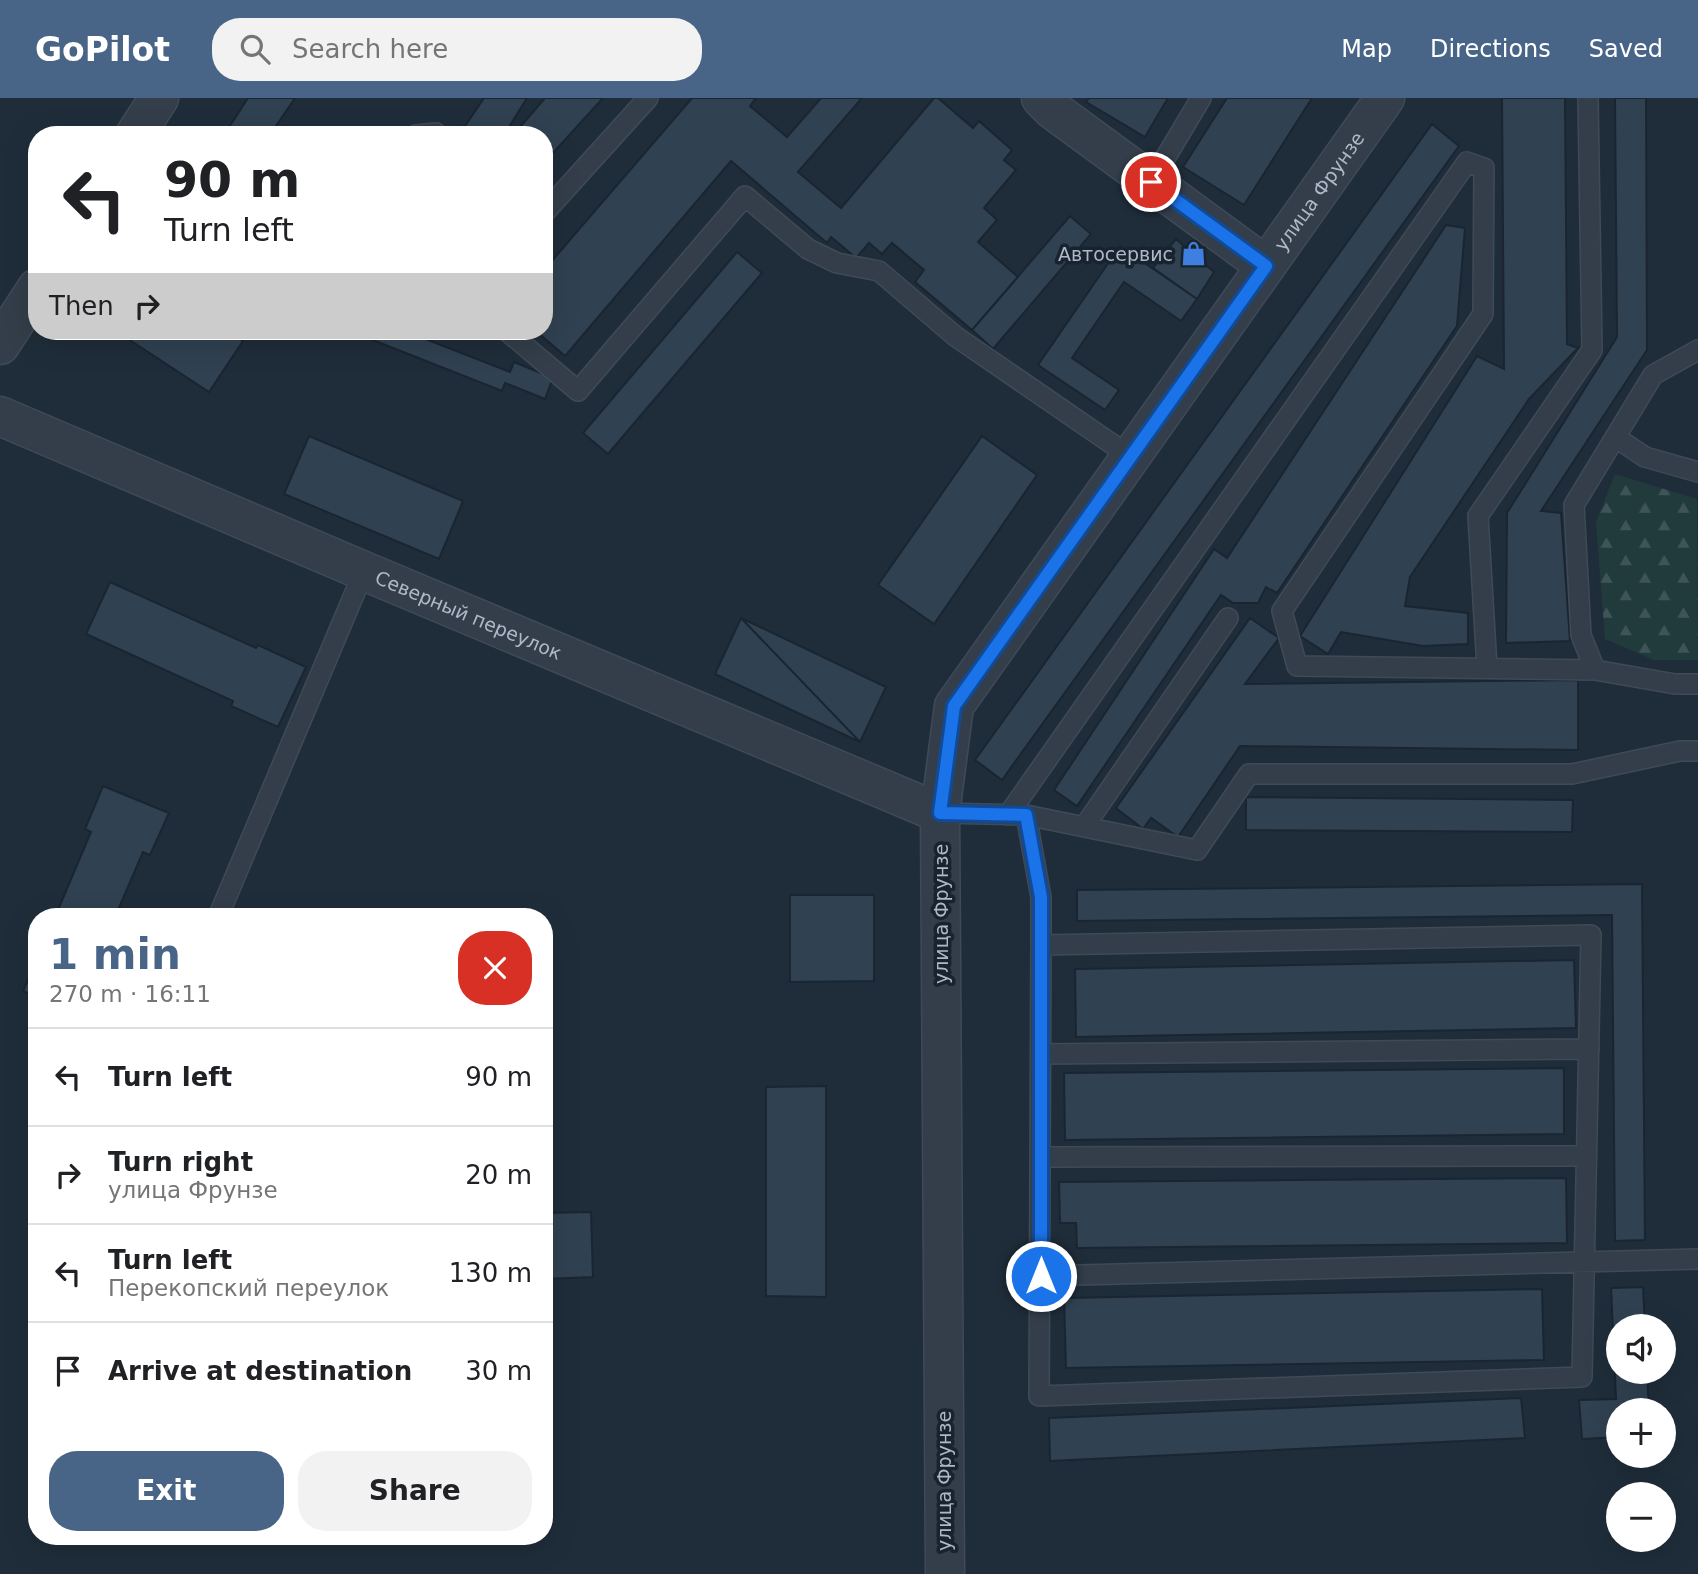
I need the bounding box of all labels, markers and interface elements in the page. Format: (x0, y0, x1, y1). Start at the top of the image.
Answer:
search box (212, 18, 702, 81)
text: GoPilot (35, 30, 170, 69)
icon: search (236, 30, 274, 68)
text: Search here (292, 34, 448, 64)
text: Map (1341, 35, 1392, 63)
text: Directions (1430, 35, 1551, 63)
text: Saved (1589, 35, 1663, 63)
street label: улица Фрунзе (1269, 128, 1369, 255)
text: 90 m (164, 152, 300, 209)
pin (1121, 152, 1181, 212)
icon: left (49, 154, 140, 245)
icon: arrive (1132, 163, 1170, 201)
text: Turn left (164, 211, 294, 249)
shop icon: Автосервис (1179, 240, 1207, 268)
place label: Автосервис (1058, 243, 1173, 265)
icon: right (128, 287, 166, 325)
text: Then (49, 291, 114, 321)
street label: Северный переулок (372, 566, 565, 664)
street label: улица Фрунзе (930, 844, 952, 984)
text: 1 min (49, 930, 181, 979)
button: close (458, 931, 532, 1005)
text: 270 m · 16:11 (49, 981, 211, 1007)
icon: left (49, 1058, 87, 1096)
text: Turn left (108, 1062, 232, 1092)
text: 90 m (465, 1062, 532, 1092)
text: Turn right (108, 1147, 253, 1177)
icon: right (49, 1156, 87, 1194)
text: 20 m (465, 1160, 532, 1190)
text: улица Фрунзе (108, 1177, 278, 1203)
position arrow (1004, 1239, 1078, 1313)
text: Turn left (108, 1245, 232, 1275)
icon: left (49, 1254, 87, 1292)
text: 130 m (449, 1258, 532, 1288)
text: Перекопский переулок (108, 1275, 389, 1301)
map controls (1606, 1314, 1676, 1552)
button: sound (1606, 1314, 1676, 1384)
icon: arrive (49, 1352, 87, 1390)
text: Arrive at destination (108, 1356, 412, 1386)
text: 30 m (465, 1356, 532, 1386)
button: + (1606, 1398, 1676, 1468)
street label: улица Фрунзе (933, 1411, 955, 1551)
button: Exit (49, 1451, 284, 1531)
button: Share (298, 1451, 532, 1531)
button: − (1606, 1482, 1676, 1552)

